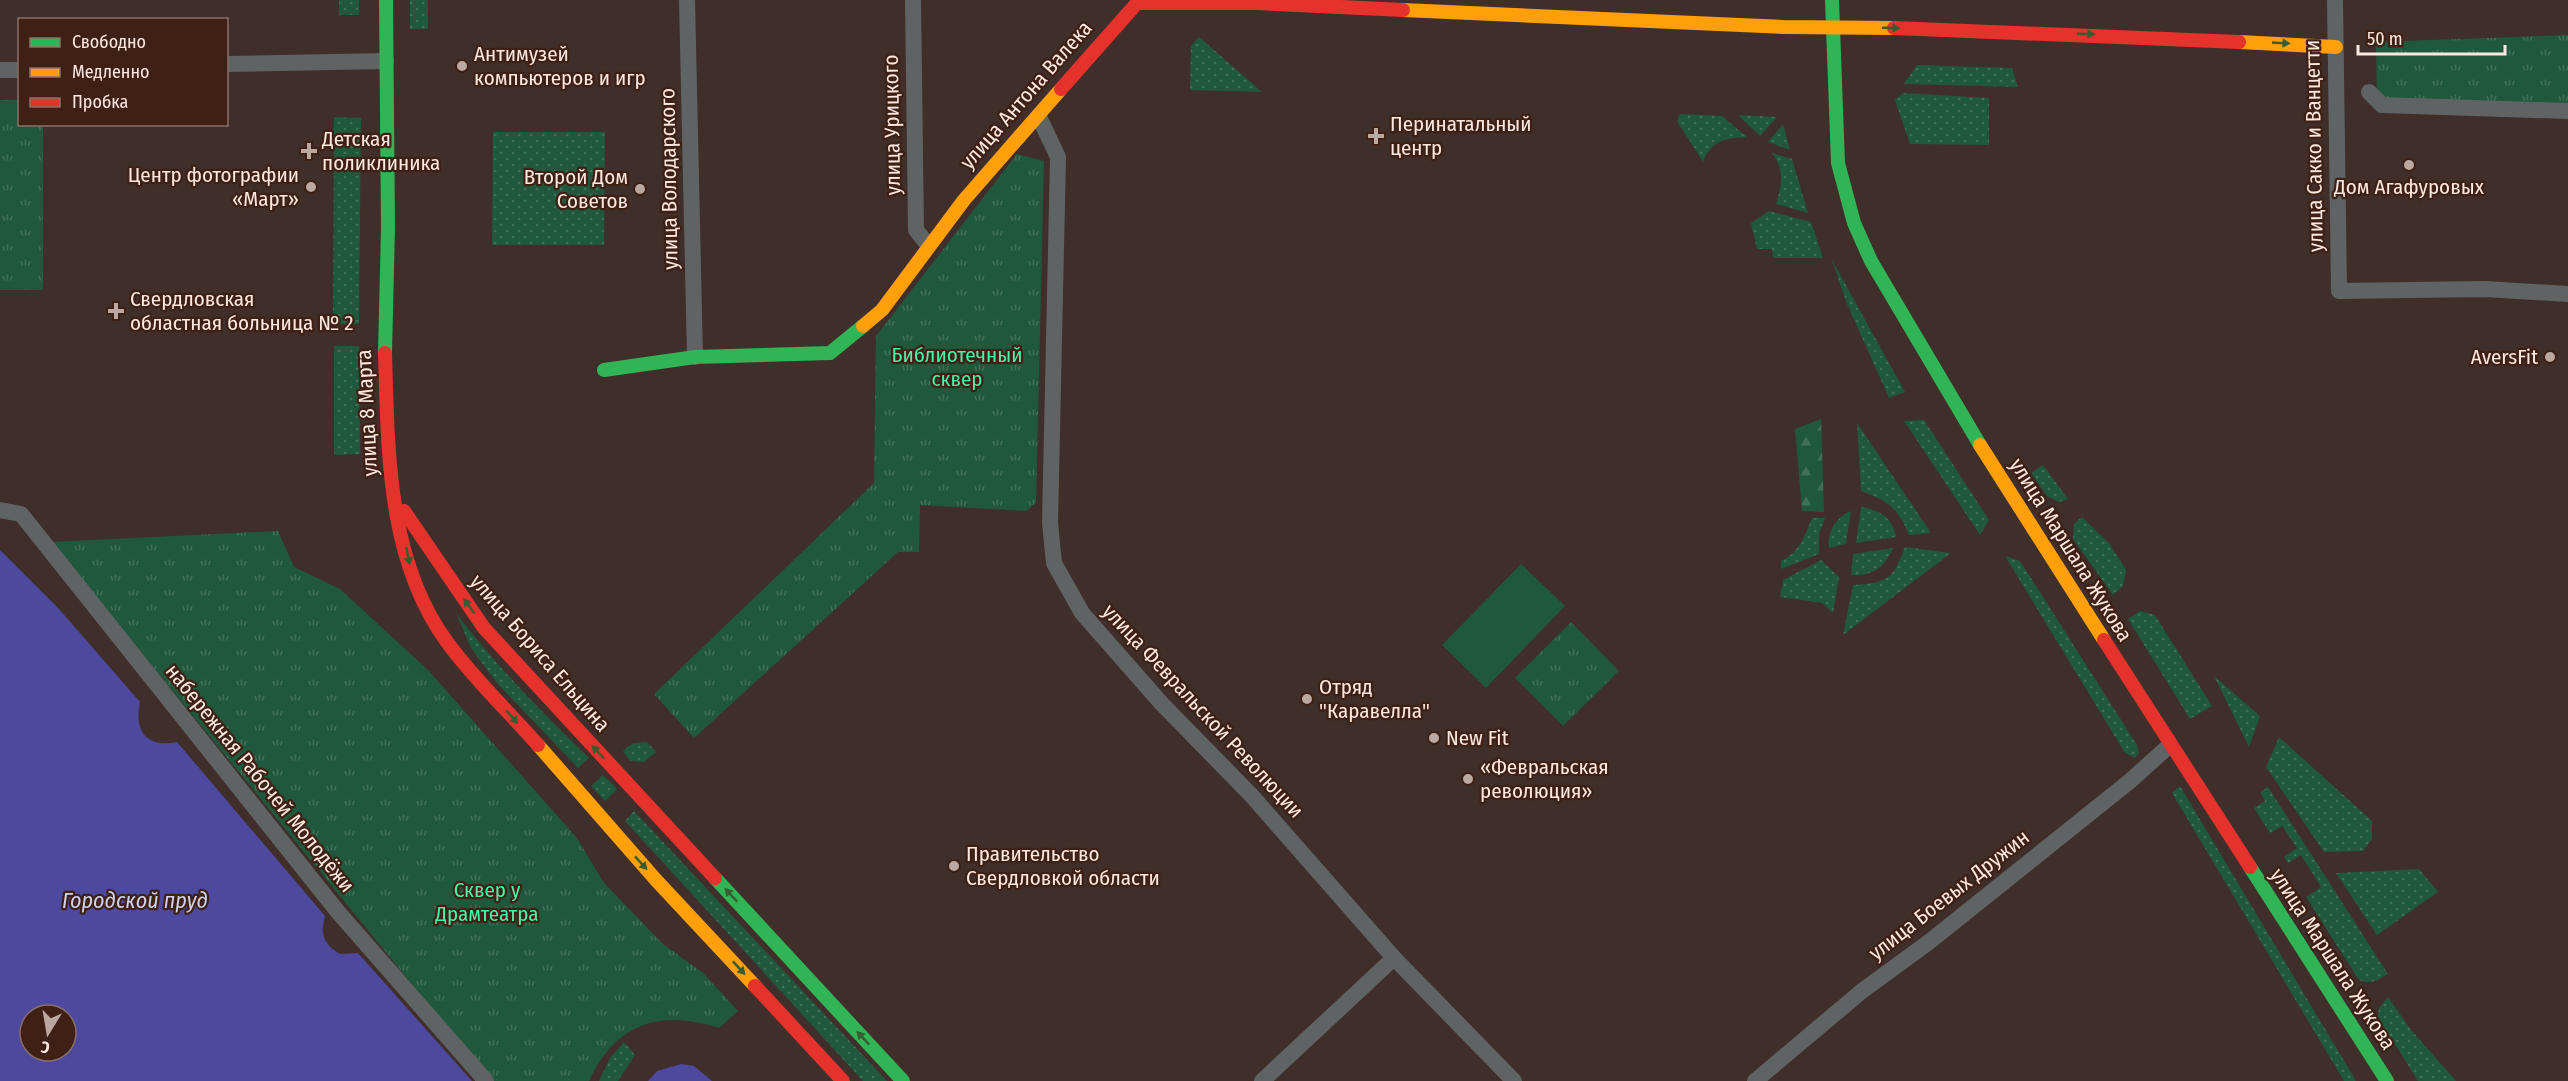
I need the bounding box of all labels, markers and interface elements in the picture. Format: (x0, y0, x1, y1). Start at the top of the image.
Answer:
street label: улица Антона Валека (955, 16, 1097, 174)
legend (18, 18, 228, 126)
scale bar (2358, 18, 2505, 56)
one-way arrow (1882, 23, 1901, 32)
text: 50 m (2367, 28, 2403, 50)
one-way arrow (2077, 30, 2096, 39)
text: Свободно (72, 31, 146, 53)
one-way arrow (2272, 39, 2291, 48)
street label: улица Сакко и Ванцетти (2299, 40, 2329, 252)
place label: Антимузей компьютеров и игр (474, 41, 646, 91)
street label: улица Урицкого (878, 54, 906, 196)
marker: Антимузей компьютеров и игр (455, 59, 469, 73)
text: Медленно (72, 61, 150, 83)
street label: улица Володарского (654, 88, 684, 270)
text: Пробка (72, 91, 128, 113)
place label: Перинатальный центр (1390, 111, 1532, 161)
place label: Детская поликлиника (321, 126, 440, 176)
marker: Перинатальный центр (1367, 127, 1385, 145)
marker: Детская поликлиника (300, 142, 318, 160)
marker: Дом Агафуровых (2402, 158, 2416, 172)
place label: Центр фотографии «Март» (128, 162, 299, 212)
place label: Второй Дом Советов (524, 164, 628, 214)
place label: Дом Агафуровых (2333, 174, 2485, 200)
marker: Центр фотографии «Март» (304, 180, 318, 194)
marker: Второй Дом Советов (633, 182, 647, 196)
place label: Свердловская областная больница № 2 (130, 286, 354, 336)
marker: Свердловская областная больница № 2 (107, 302, 125, 320)
park label: Библиотечный сквер (892, 342, 1022, 392)
place label: AversFit (2471, 344, 2538, 370)
street label: улица 8 Марта (351, 349, 383, 477)
marker: AversFit (2543, 350, 2557, 364)
street label: улица Маршала Жукова (2004, 453, 2138, 647)
one-way arrow (404, 547, 413, 566)
street label: улица Бориса Ельцина (464, 569, 616, 737)
one-way arrow (463, 599, 475, 614)
street label: улица Февральской Революции (1097, 599, 1309, 823)
street label: набережная Рабочей Молодёжи (160, 659, 360, 897)
place label: Отряд "Каравелла" (1319, 674, 1430, 724)
marker: Отряд "Каравелла" (1300, 692, 1314, 706)
one-way arrow (505, 709, 518, 724)
place label: New Fit (1446, 725, 1509, 751)
marker: New Fit (1427, 731, 1441, 745)
one-way arrow (592, 745, 605, 760)
place label: «Февральская революция» (1480, 754, 1609, 804)
marker: «Февральская революция» (1461, 772, 1475, 786)
street label: улица Боевых Дружин (1864, 824, 2034, 966)
place label: Правительство Свердловкой области (966, 841, 1160, 891)
one-way arrow (634, 856, 648, 871)
marker: Правительство Свердловкой области (947, 859, 961, 873)
street label: улица Маршала Жукова (2265, 863, 2401, 1055)
park label: Сквер у Драмтеатра (434, 877, 539, 927)
water label: Городской пруд (62, 887, 208, 914)
one-way arrow (725, 888, 738, 903)
one-way arrow (732, 961, 746, 976)
north arrow (18, 1003, 78, 1063)
one-way arrow (857, 1031, 870, 1046)
text: С (39, 1037, 51, 1057)

